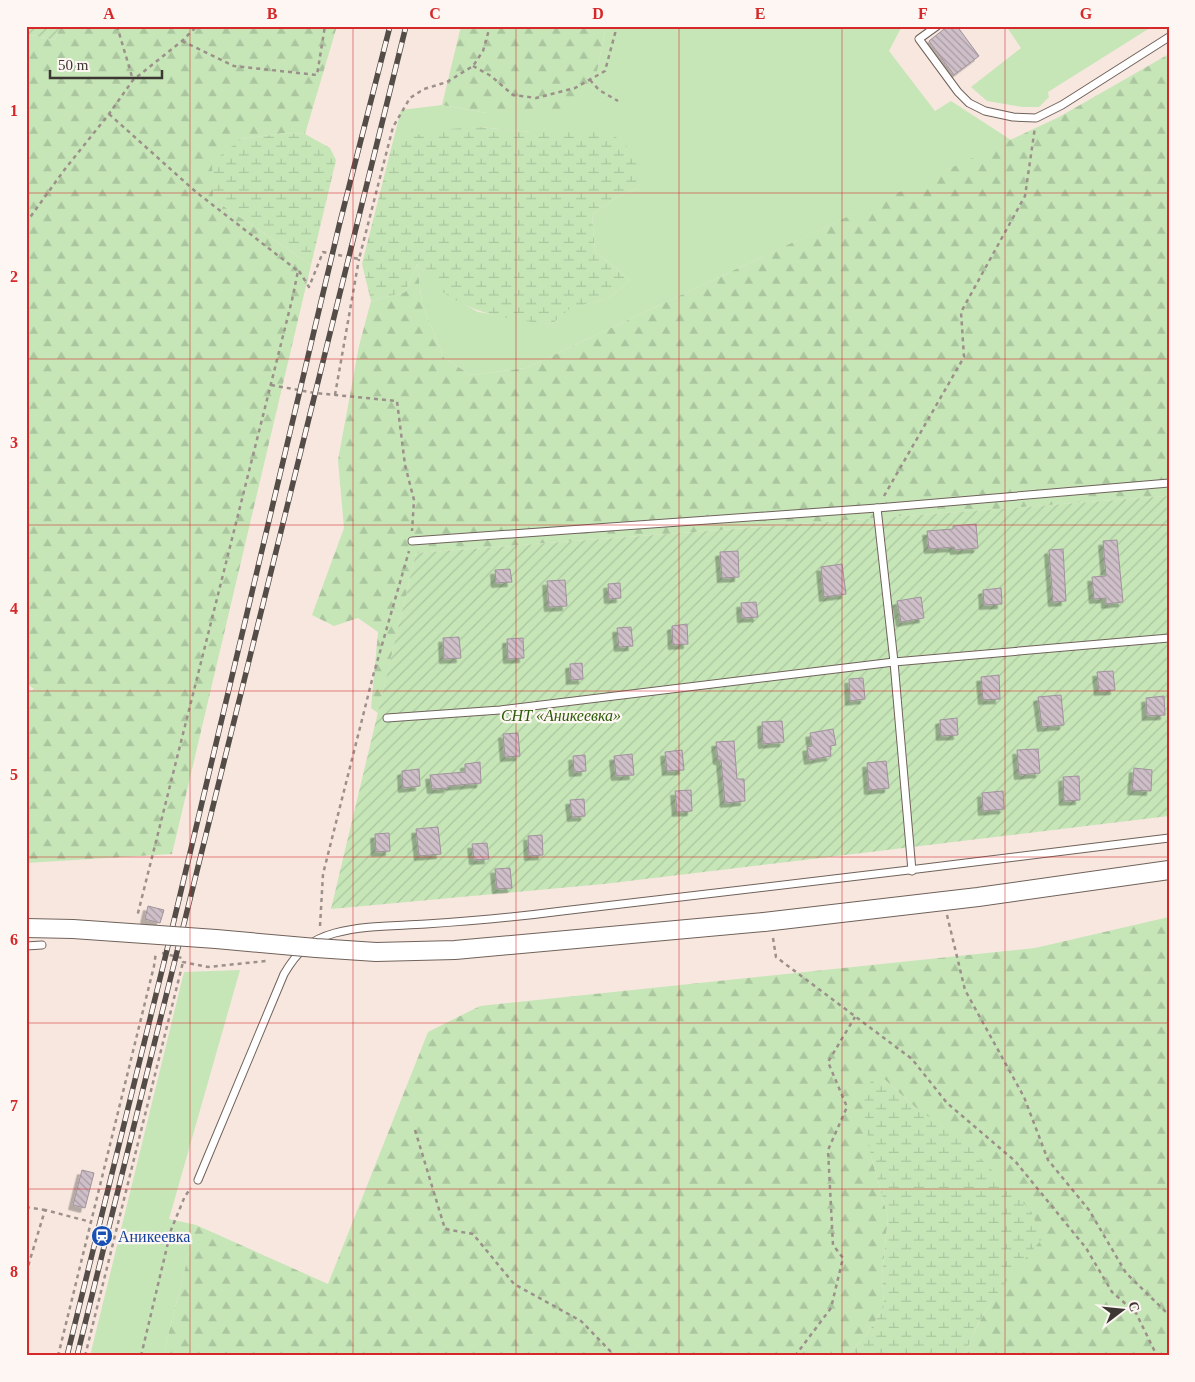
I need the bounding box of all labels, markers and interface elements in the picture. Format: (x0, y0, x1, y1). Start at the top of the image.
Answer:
text: A (103, 5, 115, 22)
text: B (267, 5, 278, 22)
text: C (429, 5, 441, 22)
text: D (592, 5, 604, 22)
text: E (755, 5, 765, 22)
text: F (918, 5, 928, 22)
text: G (1080, 5, 1093, 22)
scale bar (50, 48, 162, 80)
text: 50 m (58, 57, 89, 73)
text: 1 (10, 102, 18, 119)
text: 2 (10, 268, 18, 285)
text: 3 (10, 434, 18, 451)
text: 4 (10, 600, 18, 617)
park label: СНТ «Аникеевка» (501, 707, 621, 724)
text: 5 (10, 766, 18, 783)
text: 6 (10, 931, 18, 948)
text: 7 (10, 1097, 18, 1114)
station icon: Аникеевка (90, 1224, 114, 1248)
place label: Аникеевка (118, 1228, 190, 1245)
text: 8 (10, 1263, 18, 1280)
north arrow (1098, 1284, 1148, 1334)
text: С (1125, 1300, 1143, 1313)

